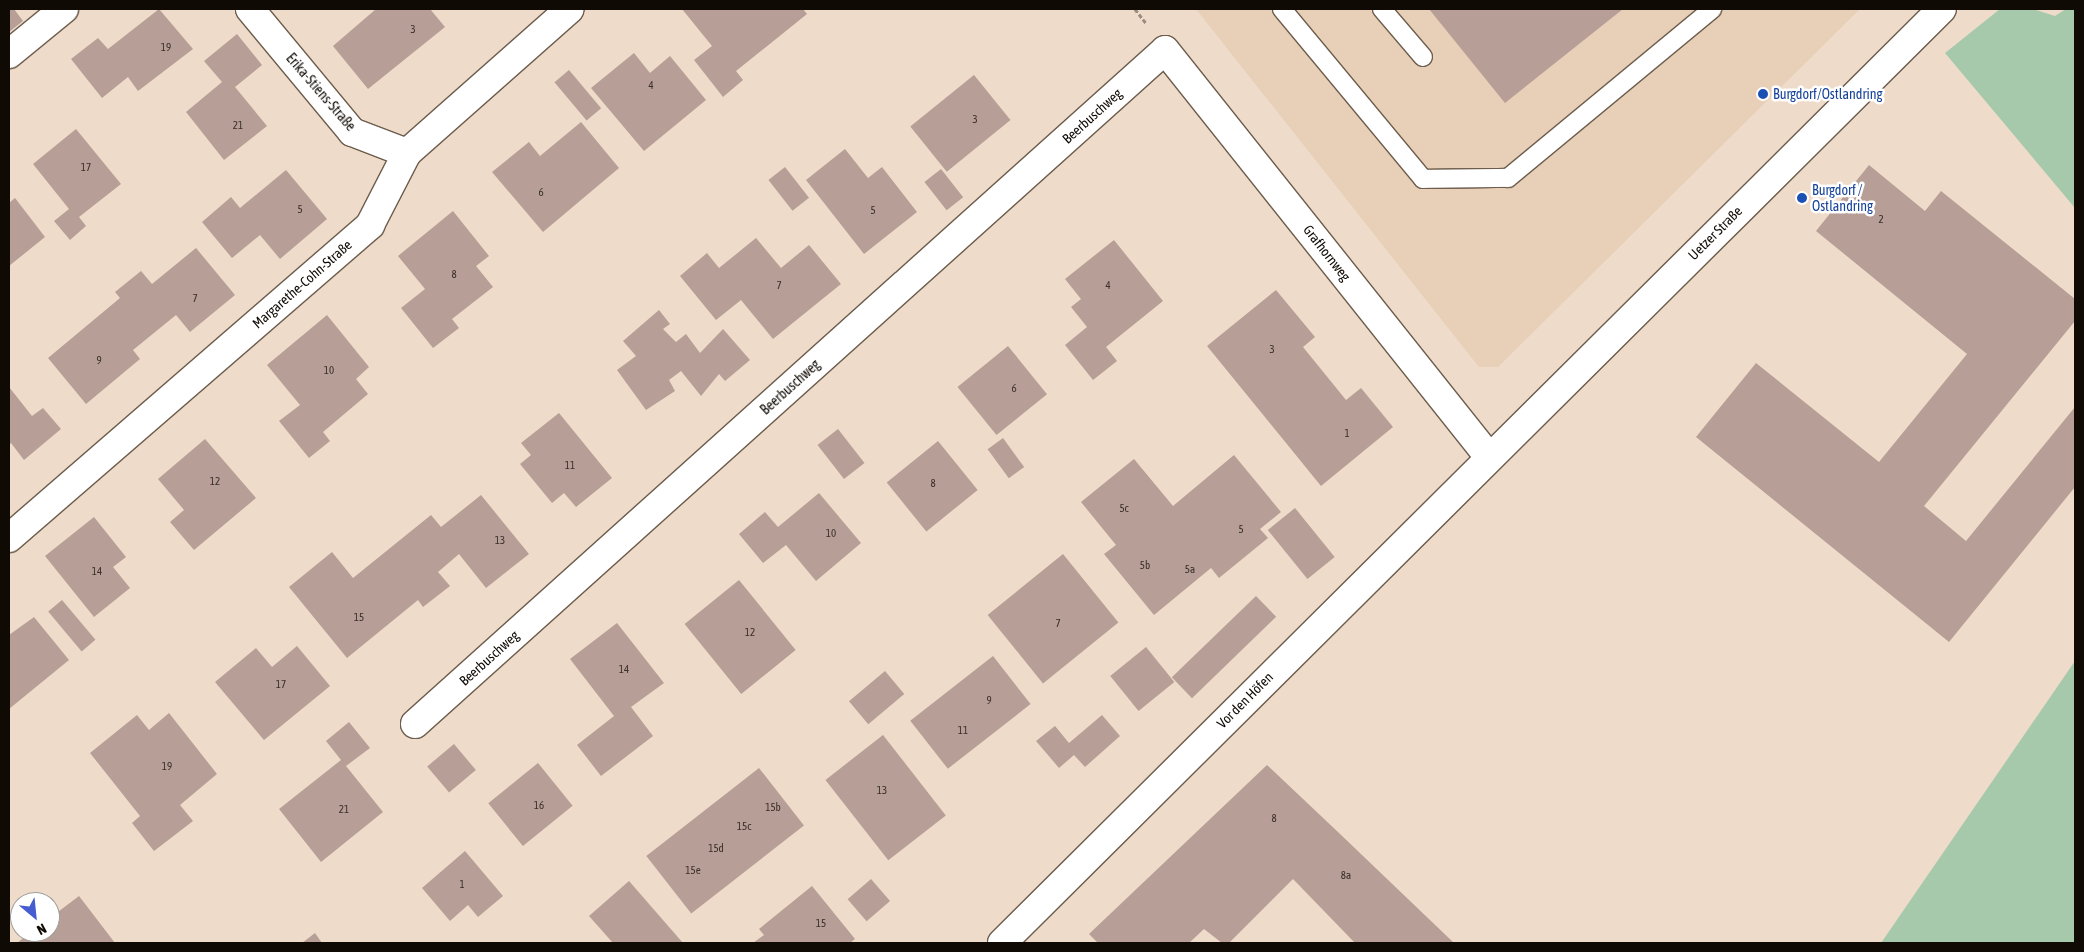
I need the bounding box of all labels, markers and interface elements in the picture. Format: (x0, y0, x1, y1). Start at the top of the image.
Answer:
house number: 3 (410, 22, 416, 36)
house number: 19 (161, 40, 171, 54)
street label: Erika-Stiens-Straße (283, 50, 359, 134)
house number: 4 (648, 78, 654, 92)
street label: Beerbuschweg (1059, 85, 1125, 147)
place label: Burgdorf/Ostlandring (1773, 86, 1883, 102)
marker: Burgdorf/Ostlandring (1757, 88, 1769, 100)
house number: 3 (972, 112, 978, 126)
house number: 21 (233, 118, 243, 132)
house number: 17 (81, 160, 91, 174)
place label: Burgdorf / Ostlandring (1812, 182, 1873, 214)
house number: 6 (538, 185, 544, 199)
marker: Burgdorf / Ostlandring (1796, 192, 1808, 204)
house number: 5 (297, 202, 303, 216)
house number: 5 (870, 203, 876, 217)
street label: Uetzer Straße (1685, 203, 1745, 263)
house number: 2 (1878, 212, 1884, 226)
street label: Grafhornweg (1300, 222, 1354, 284)
street label: Margarethe-Cohn-Straße (249, 236, 355, 332)
house number: 8 (451, 267, 457, 281)
house number: 7 (776, 278, 782, 292)
house number: 4 (1105, 278, 1111, 292)
house number: 7 (192, 291, 198, 305)
house number: 3 (1269, 342, 1275, 356)
house number: 9 (96, 353, 102, 367)
street label: Beerbuschweg (757, 356, 823, 418)
house number: 10 (324, 363, 334, 377)
house number: 6 (1011, 381, 1017, 395)
house number: 1 (1344, 426, 1350, 440)
house number: 11 (565, 458, 575, 472)
house number: 12 (210, 474, 220, 488)
house number: 8 (930, 476, 936, 490)
house number: 5c (1119, 501, 1129, 515)
house number: 5 (1238, 522, 1244, 536)
house number: 10 (826, 526, 836, 540)
house number: 13 (495, 533, 505, 547)
house number: 5b (1140, 558, 1150, 572)
house number: 5a (1185, 562, 1195, 576)
house number: 14 (92, 564, 102, 578)
house number: 15 (354, 610, 364, 624)
house number: 7 (1055, 616, 1061, 630)
house number: 12 (745, 625, 755, 639)
street label: Beerbuschweg (456, 627, 522, 689)
house number: 14 (619, 662, 629, 676)
street label: Vor den Höfen (1213, 668, 1277, 732)
house number: 17 (276, 677, 286, 691)
house number: 9 (986, 693, 992, 707)
house number: 11 (958, 723, 968, 737)
house number: 19 (162, 759, 172, 773)
house number: 13 (877, 783, 887, 797)
house number: 16 (534, 798, 544, 812)
house number: 15b (765, 800, 781, 814)
house number: 21 (339, 802, 349, 816)
house number: 8 (1271, 811, 1277, 825)
house number: 15c (737, 819, 751, 833)
house number: 15d (708, 841, 724, 855)
house number: 15e (685, 863, 701, 877)
house number: 8a (1341, 868, 1351, 882)
house number: 1 (459, 877, 465, 891)
north arrow (10, 892, 60, 942)
house number: 15 (816, 916, 826, 930)
text: N (34, 920, 49, 938)

